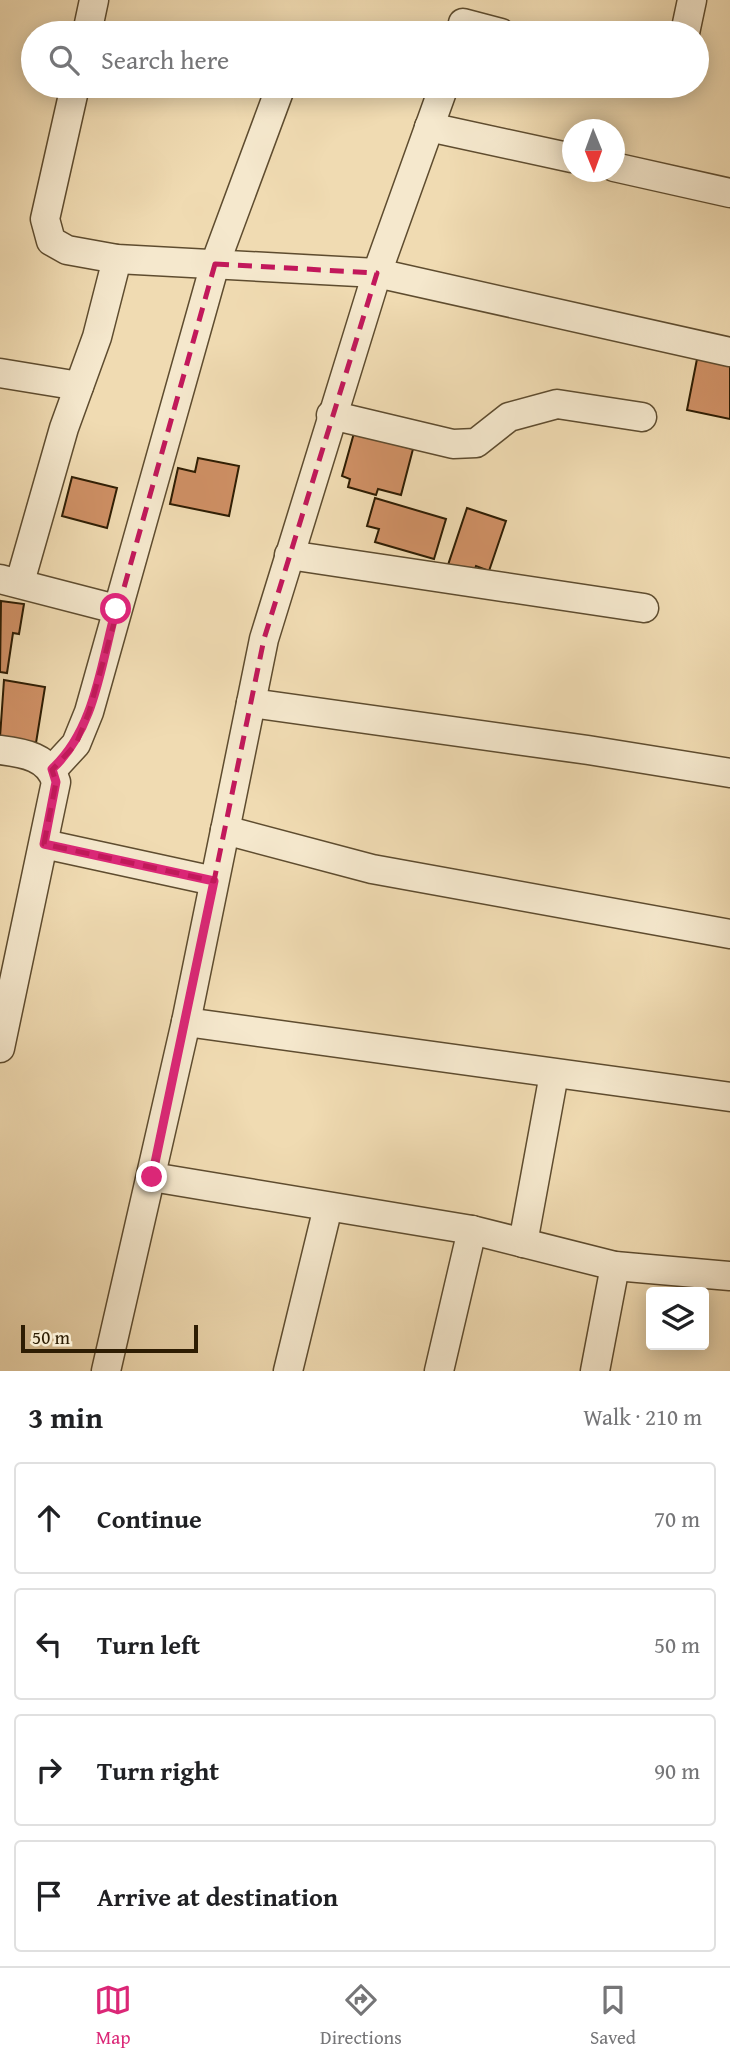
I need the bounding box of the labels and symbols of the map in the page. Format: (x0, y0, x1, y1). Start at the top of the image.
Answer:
north arrow (562, 119, 625, 182)
route start (100, 593, 131, 624)
route end (136, 1161, 167, 1192)
scale bar (21, 1322, 198, 1354)

